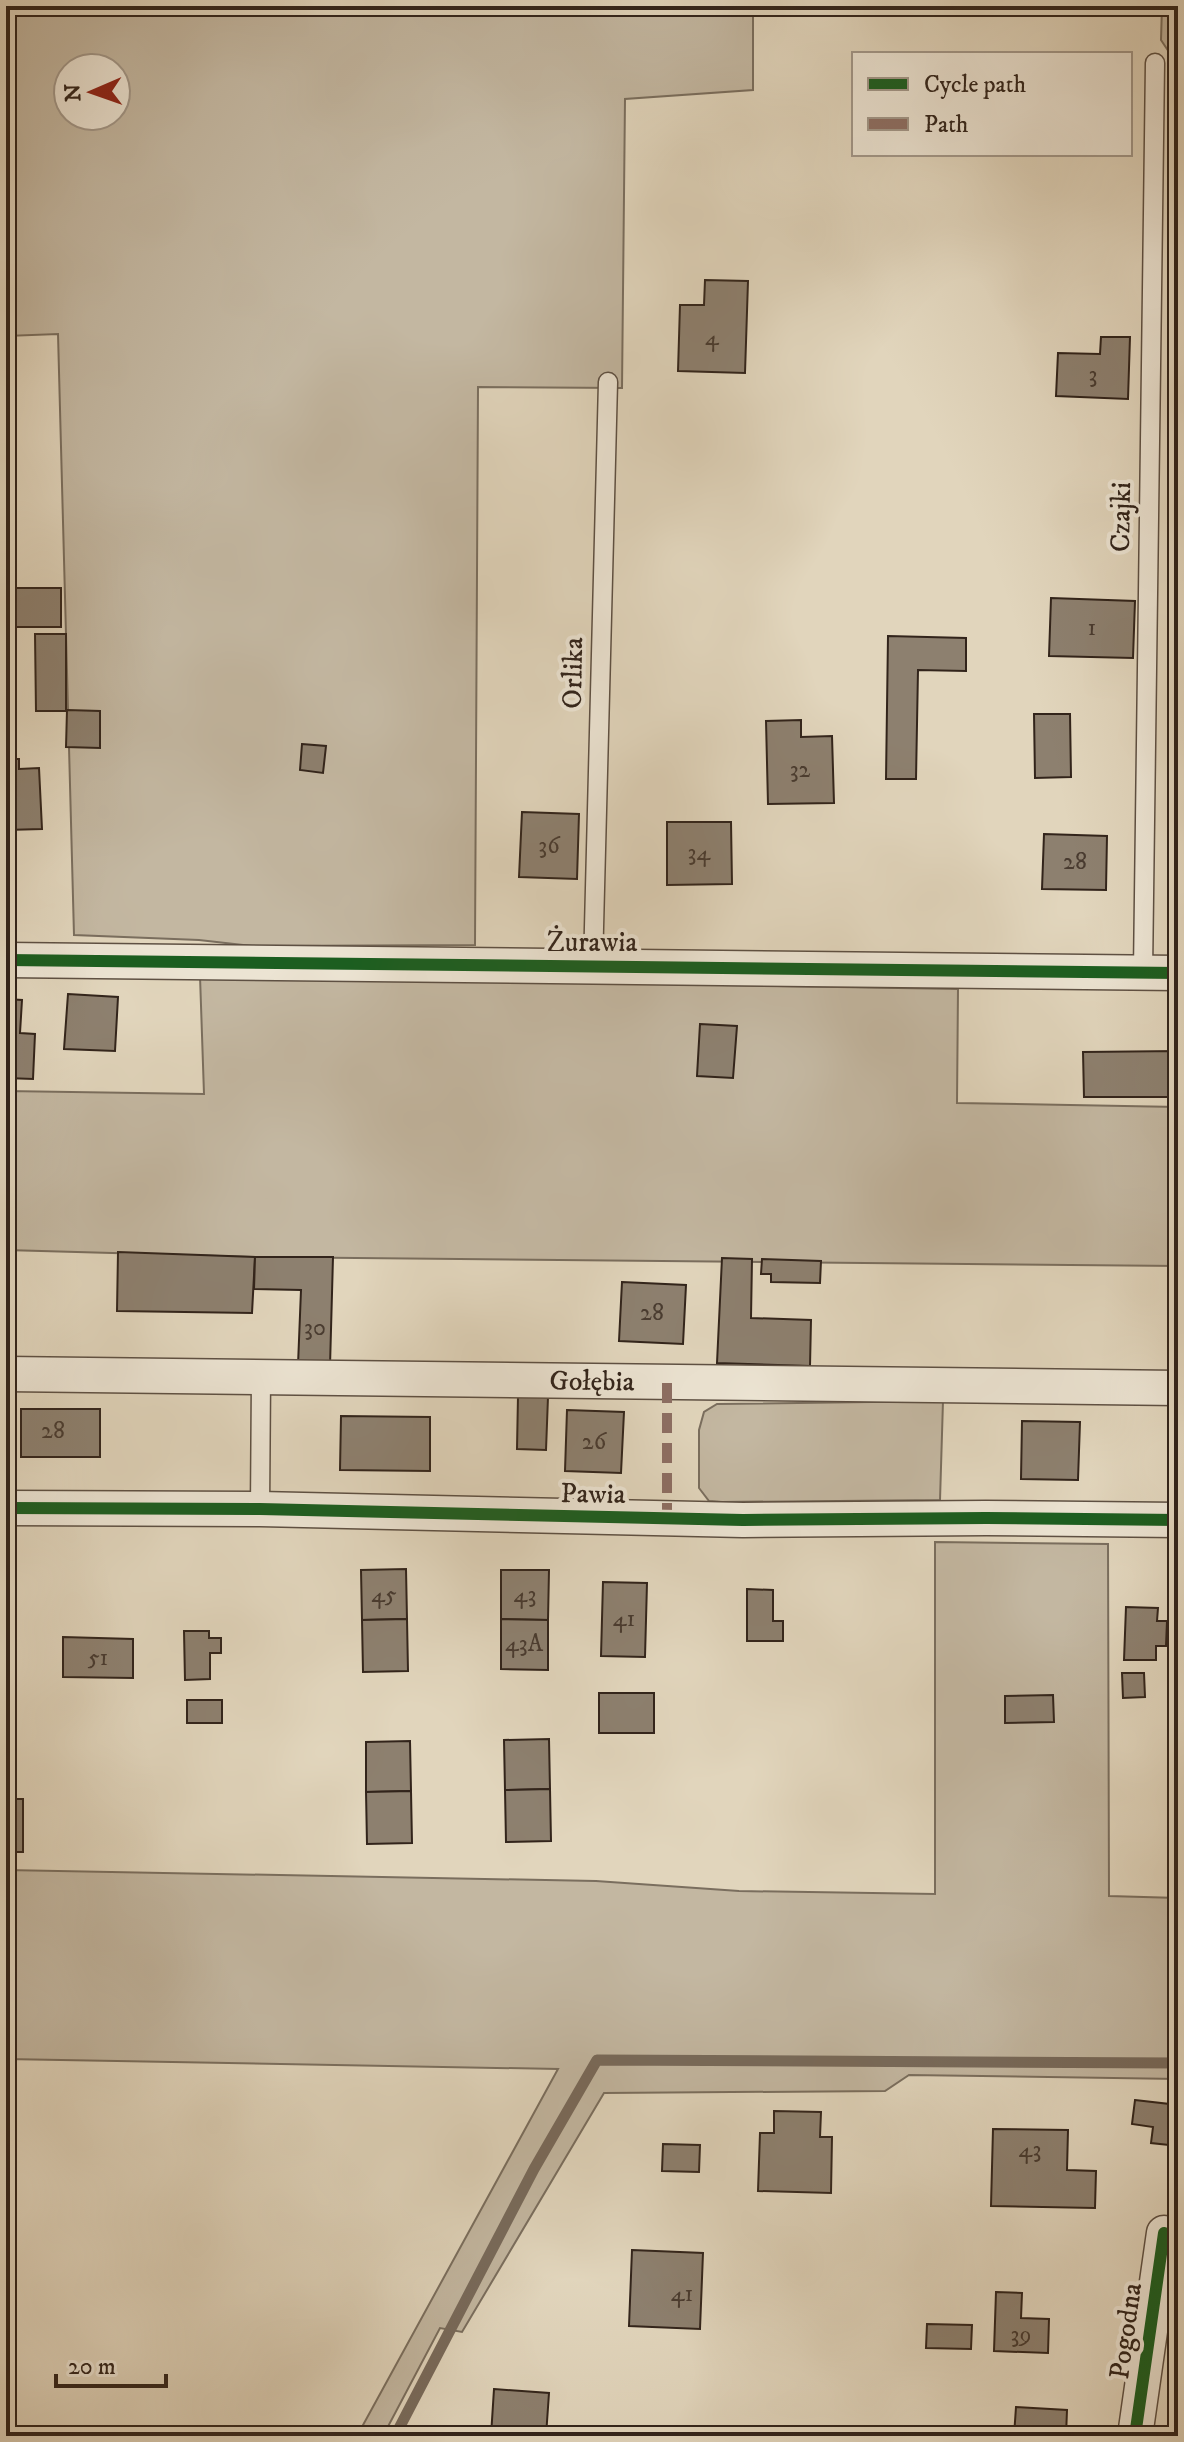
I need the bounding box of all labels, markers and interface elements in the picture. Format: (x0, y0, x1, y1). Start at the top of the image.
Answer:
north arrow (52, 52, 132, 132)
legend (852, 52, 1132, 156)
text: Cycle path (924, 70, 1026, 100)
text: N (60, 83, 87, 102)
text: Path (924, 110, 969, 140)
house number: 4 (705, 323, 720, 353)
house number: 3 (1089, 360, 1097, 390)
street label: Czajki (1103, 482, 1139, 552)
house number: 1 (1088, 613, 1096, 643)
street label: Orlika (555, 637, 591, 709)
house number: 32 (790, 755, 811, 785)
house number: 36 (538, 831, 561, 861)
house number: 34 (688, 838, 712, 868)
house number: 28 (1063, 847, 1087, 877)
street label: Żurawia (547, 925, 637, 960)
house number: 28 (640, 1298, 664, 1328)
house number: 30 (304, 1313, 326, 1343)
street label: Gołębia (549, 1363, 635, 1399)
house number: 28 (41, 1416, 65, 1446)
house number: 26 (582, 1427, 608, 1457)
street label: Pawia (560, 1476, 626, 1512)
house number: 45 (371, 1580, 397, 1610)
house number: 43 (514, 1580, 536, 1610)
house number: 41 (613, 1604, 635, 1634)
house number: 43A (505, 1629, 544, 1659)
house number: 51 (88, 1643, 108, 1673)
house number: 43 (1019, 2135, 1041, 2165)
house number: 41 (671, 2279, 693, 2309)
street label: Pogodna (1102, 2280, 1150, 2382)
house number: 39 (1011, 2320, 1031, 2350)
scale bar (56, 2338, 166, 2388)
text: 20 m (68, 2352, 116, 2382)

